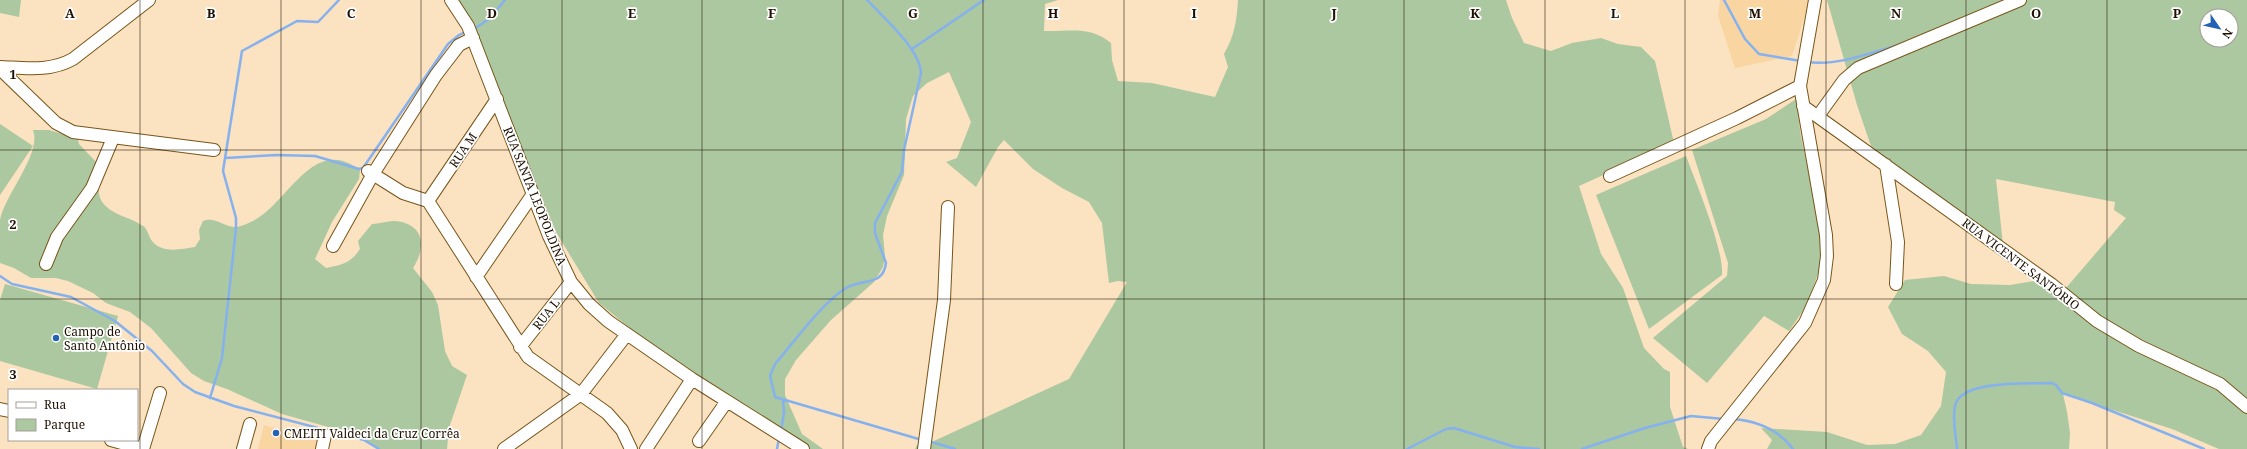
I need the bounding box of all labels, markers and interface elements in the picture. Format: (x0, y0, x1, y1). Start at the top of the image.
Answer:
text: A (65, 4, 75, 22)
text: B (207, 4, 216, 22)
text: C (347, 4, 356, 22)
text: D (487, 4, 497, 22)
text: E (628, 4, 637, 22)
text: F (768, 4, 776, 22)
text: G (908, 4, 918, 22)
text: H (1048, 4, 1059, 22)
text: I (1191, 4, 1197, 22)
text: J (1330, 4, 1337, 22)
text: K (1470, 4, 1480, 22)
text: L (1611, 4, 1620, 22)
text: M (1749, 4, 1762, 22)
text: N (1891, 4, 1902, 22)
text: O (2031, 4, 2041, 22)
text: P (2173, 4, 2182, 22)
north arrow (2199, 8, 2239, 48)
text: N (2219, 26, 2236, 42)
text: 1 (9, 65, 17, 83)
street label: RUA SANTA LEOPOLDINA (499, 124, 571, 268)
street label: RUA M (445, 129, 481, 171)
street label: RUA VICENTE SANTÓRIO (1959, 214, 2083, 314)
text: 2 (9, 215, 17, 233)
street label: RUA L (528, 295, 564, 333)
place label: Campo de Santo Antônio (64, 323, 145, 354)
marker: Campo de Santo Antônio (51, 333, 61, 343)
text: 3 (9, 365, 17, 383)
legend (8, 389, 138, 441)
text: Rua (44, 396, 66, 413)
text: Parque (44, 416, 85, 433)
place label: CMEITI Valdeci da Cruz Corrêa (284, 425, 460, 442)
marker: CMEITI Valdeci da Cruz Corrêa (271, 428, 281, 438)

